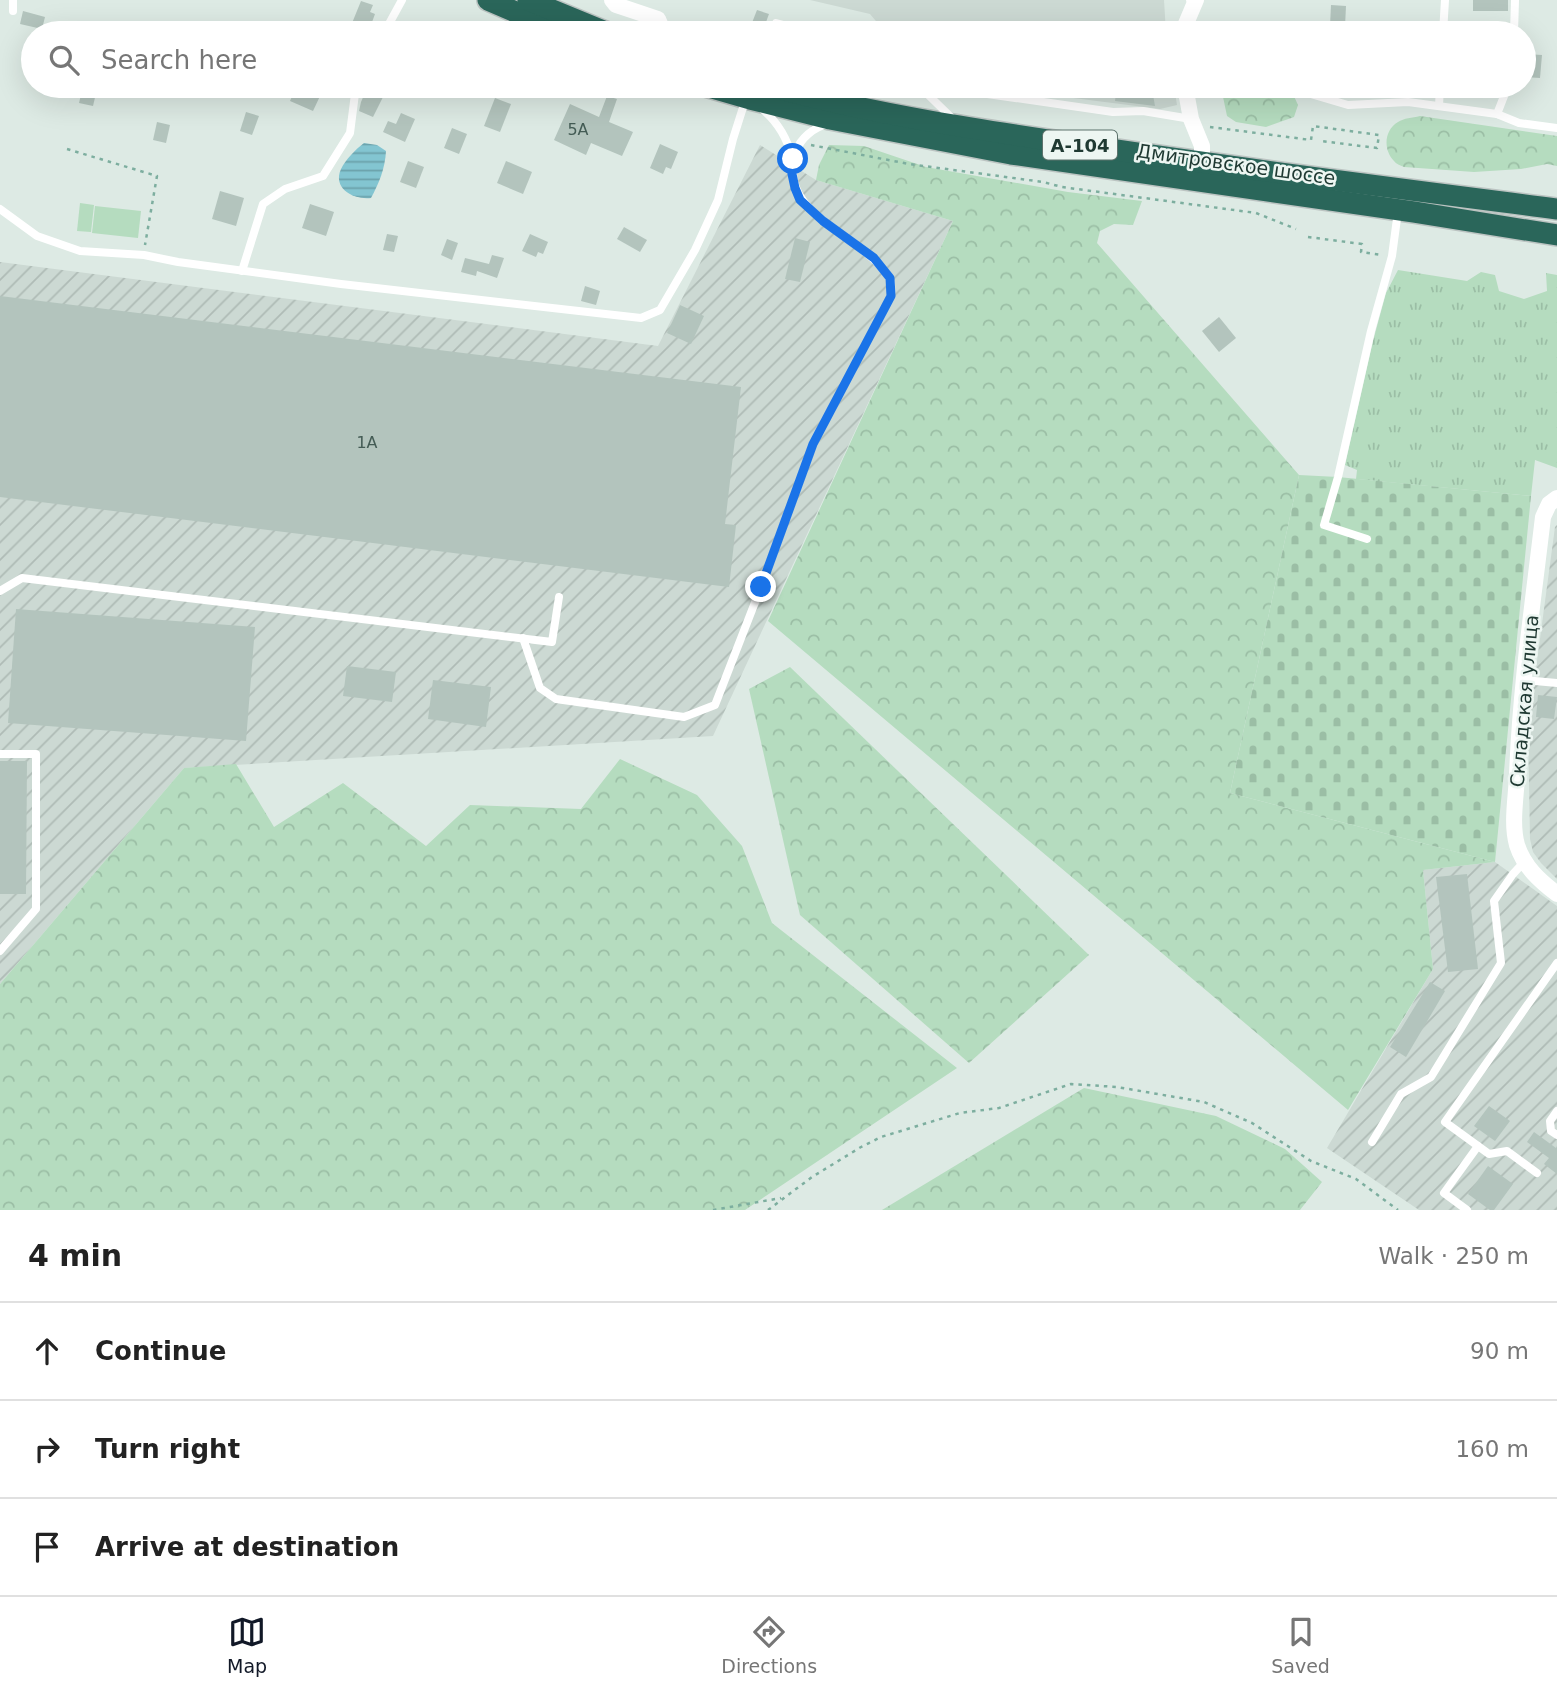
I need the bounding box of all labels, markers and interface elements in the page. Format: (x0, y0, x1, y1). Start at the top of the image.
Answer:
search box (21, 21, 1536, 98)
icon: search (45, 41, 83, 79)
text: Search here (101, 45, 257, 75)
house number: 5А (567, 120, 589, 139)
road number: А-104 (1043, 130, 1117, 160)
street label: Дмитровское шоссе (1135, 139, 1337, 189)
route start (777, 143, 808, 174)
house number: 1А (356, 433, 378, 452)
route end (745, 571, 776, 602)
street label: Складская улица (1506, 614, 1542, 788)
text: 4 min (28, 1238, 122, 1273)
text: Walk · 250 m (1378, 1243, 1529, 1269)
icon: ahead (28, 1332, 66, 1370)
text: Continue (95, 1336, 226, 1366)
text: 90 m (1470, 1338, 1529, 1364)
icon: right (28, 1430, 66, 1468)
text: Turn right (95, 1434, 240, 1464)
text: 160 m (1455, 1436, 1529, 1462)
icon: arrive (28, 1528, 66, 1566)
text: Arrive at destination (95, 1532, 399, 1562)
tab: Map (227, 1613, 267, 1677)
tab: Directions (721, 1613, 817, 1677)
tab: Saved (1271, 1613, 1330, 1677)

